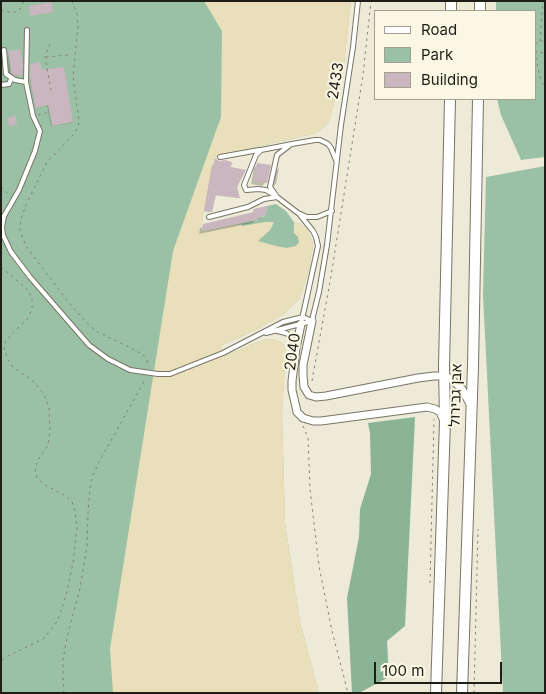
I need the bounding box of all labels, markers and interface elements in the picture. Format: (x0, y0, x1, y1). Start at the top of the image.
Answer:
legend (374, 10, 536, 100)
text: Road (421, 20, 457, 39)
text: Park (421, 45, 453, 64)
street label: 2433 (324, 61, 348, 101)
text: Building (421, 70, 478, 89)
street label: 2040 (281, 332, 305, 372)
street label: אבן גבירול (446, 363, 466, 427)
scale bar (376, 652, 504, 684)
text: 100 m (382, 661, 424, 680)

